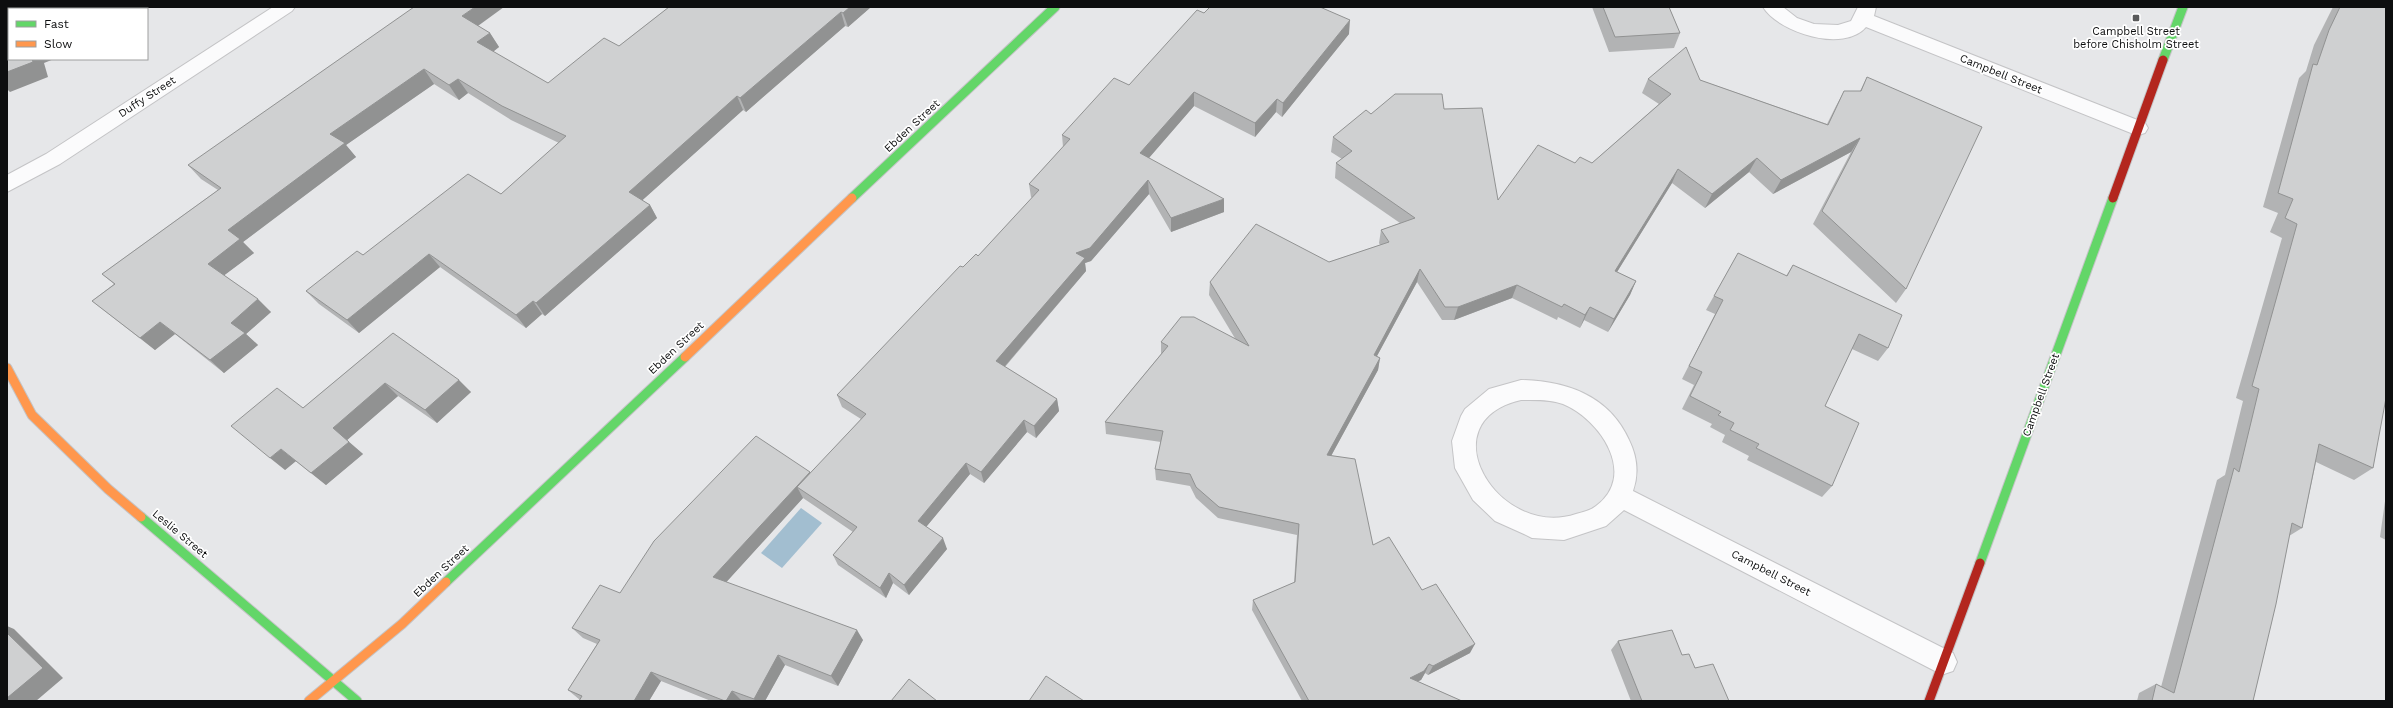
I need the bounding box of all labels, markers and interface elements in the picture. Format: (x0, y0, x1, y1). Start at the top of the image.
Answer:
legend (8, 8, 148, 60)
marker: Campbell Street before Chisholm Street (2131, 13, 2141, 23)
text: Fast (44, 17, 69, 31)
place label: Campbell Street before Chisholm Street (2073, 25, 2199, 51)
text: Slow (44, 37, 72, 51)
street label: Campbell Street (1958, 52, 2044, 97)
street label: Duffy Street (116, 73, 178, 120)
street label: Ebden Street (882, 97, 943, 155)
street label: Ebden Street (646, 319, 707, 377)
street label: Campbell Street (2020, 351, 2062, 438)
street label: Leslie Street (150, 507, 211, 561)
street label: Ebden Street (411, 542, 472, 600)
street label: Campbell Street (1729, 547, 1813, 599)

